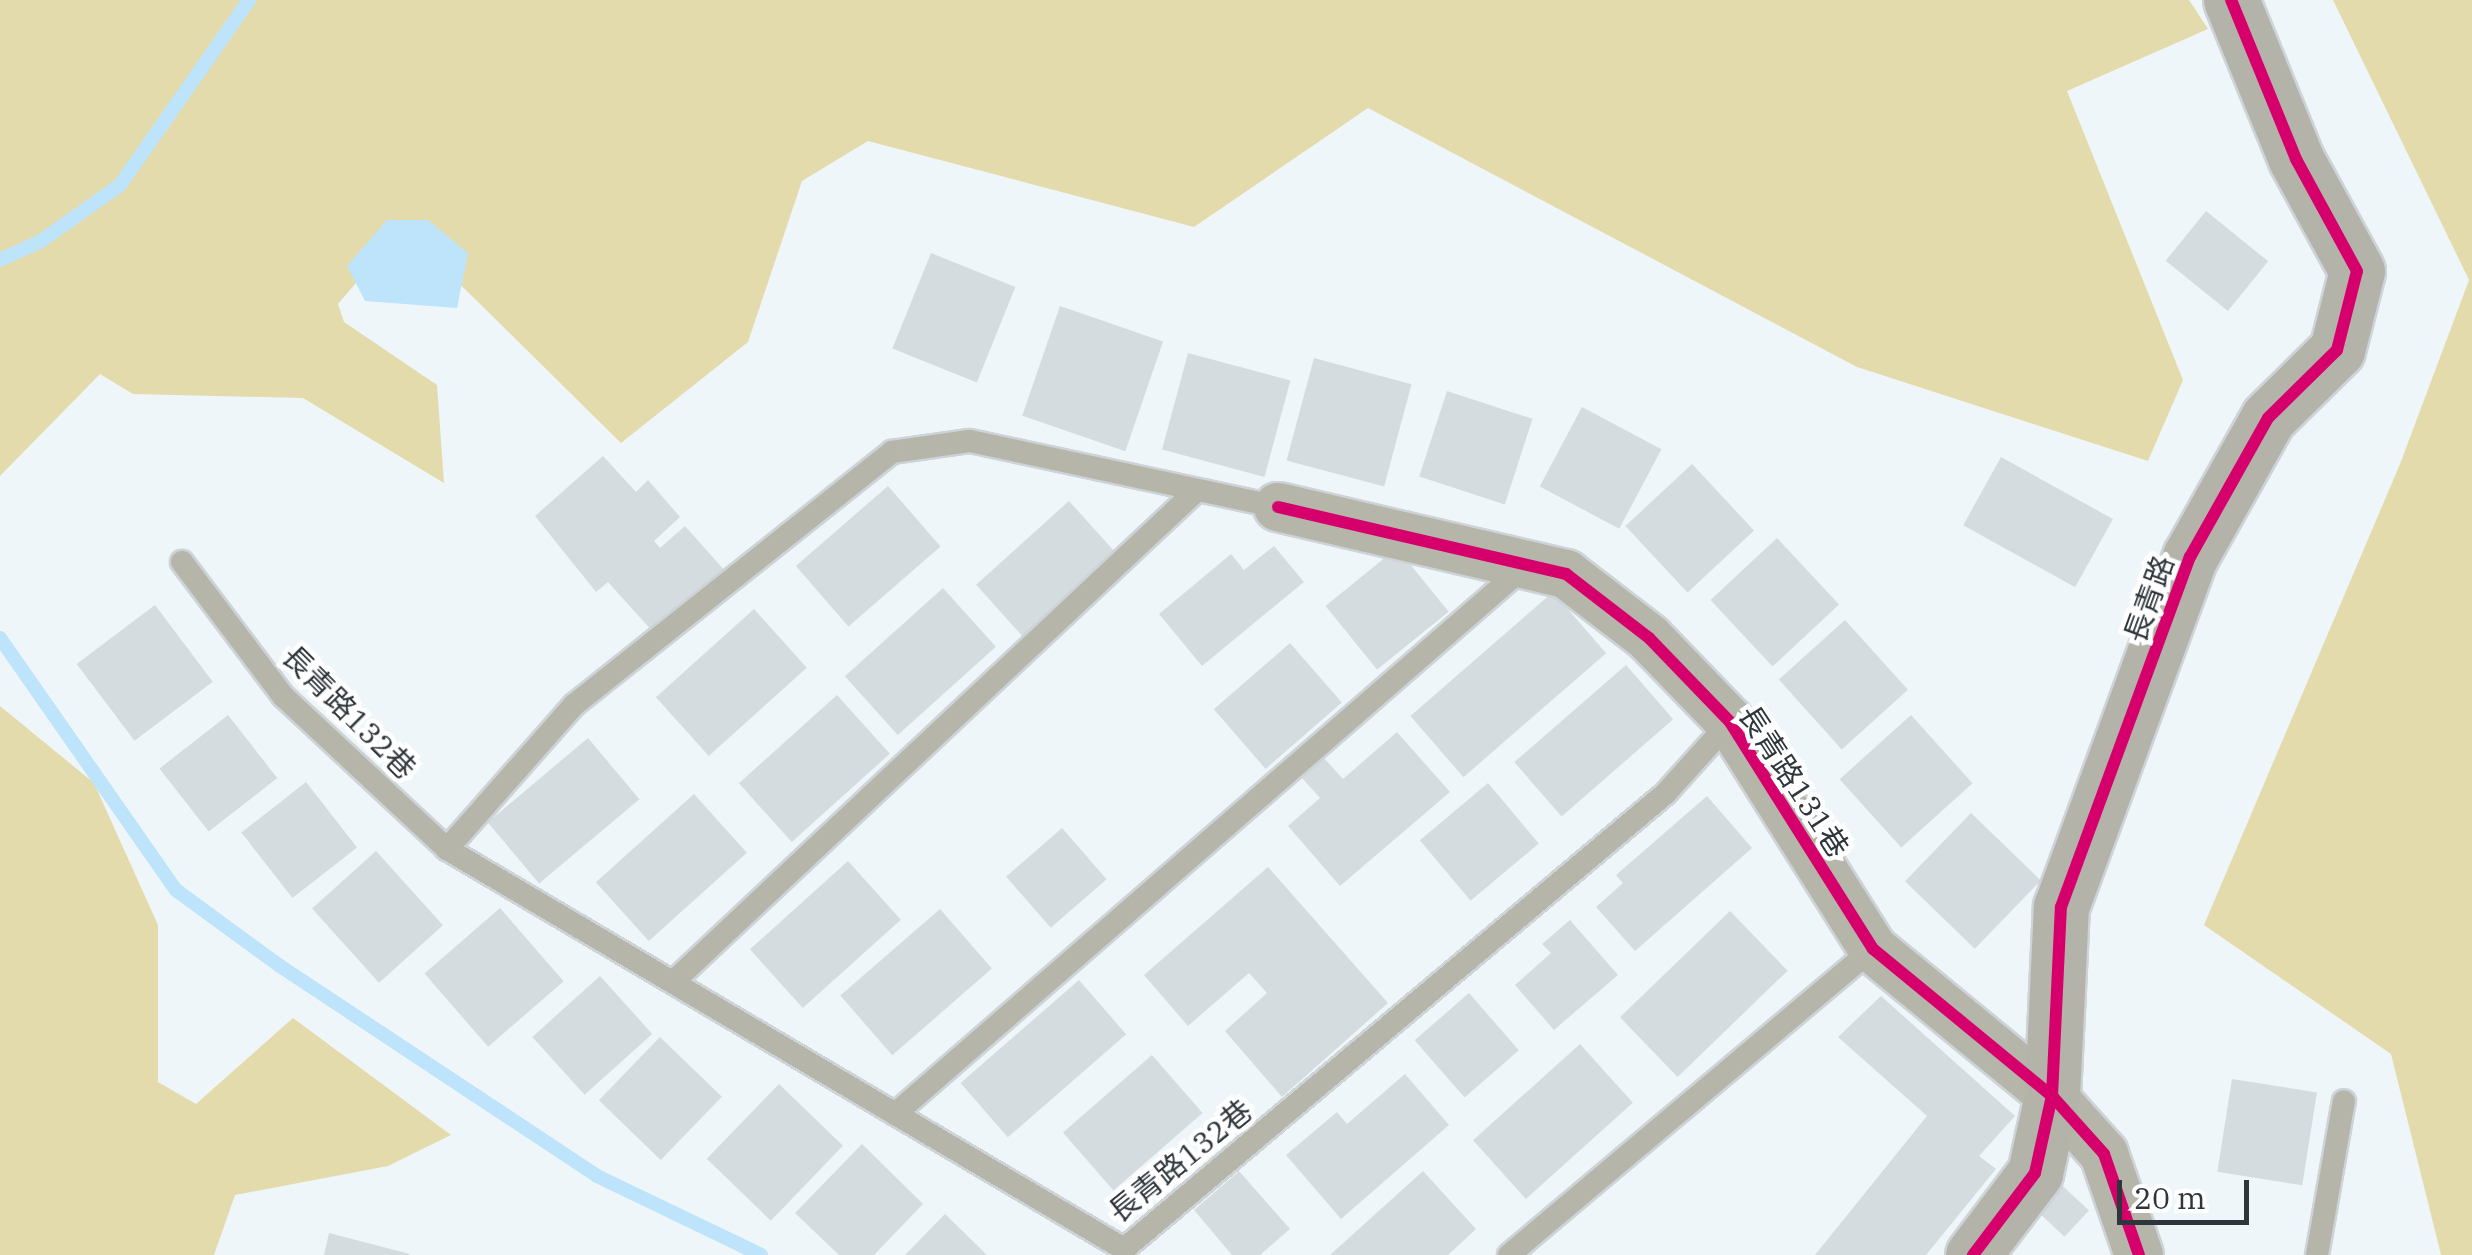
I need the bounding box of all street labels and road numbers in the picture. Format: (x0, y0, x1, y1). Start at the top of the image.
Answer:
street label: 長青路 (2117, 551, 2181, 647)
street label: 長青路132巷 (275, 638, 423, 786)
street label: 長青路131巷 (1732, 698, 1856, 864)
street label: 長青路132巷 (1101, 1092, 1259, 1230)

